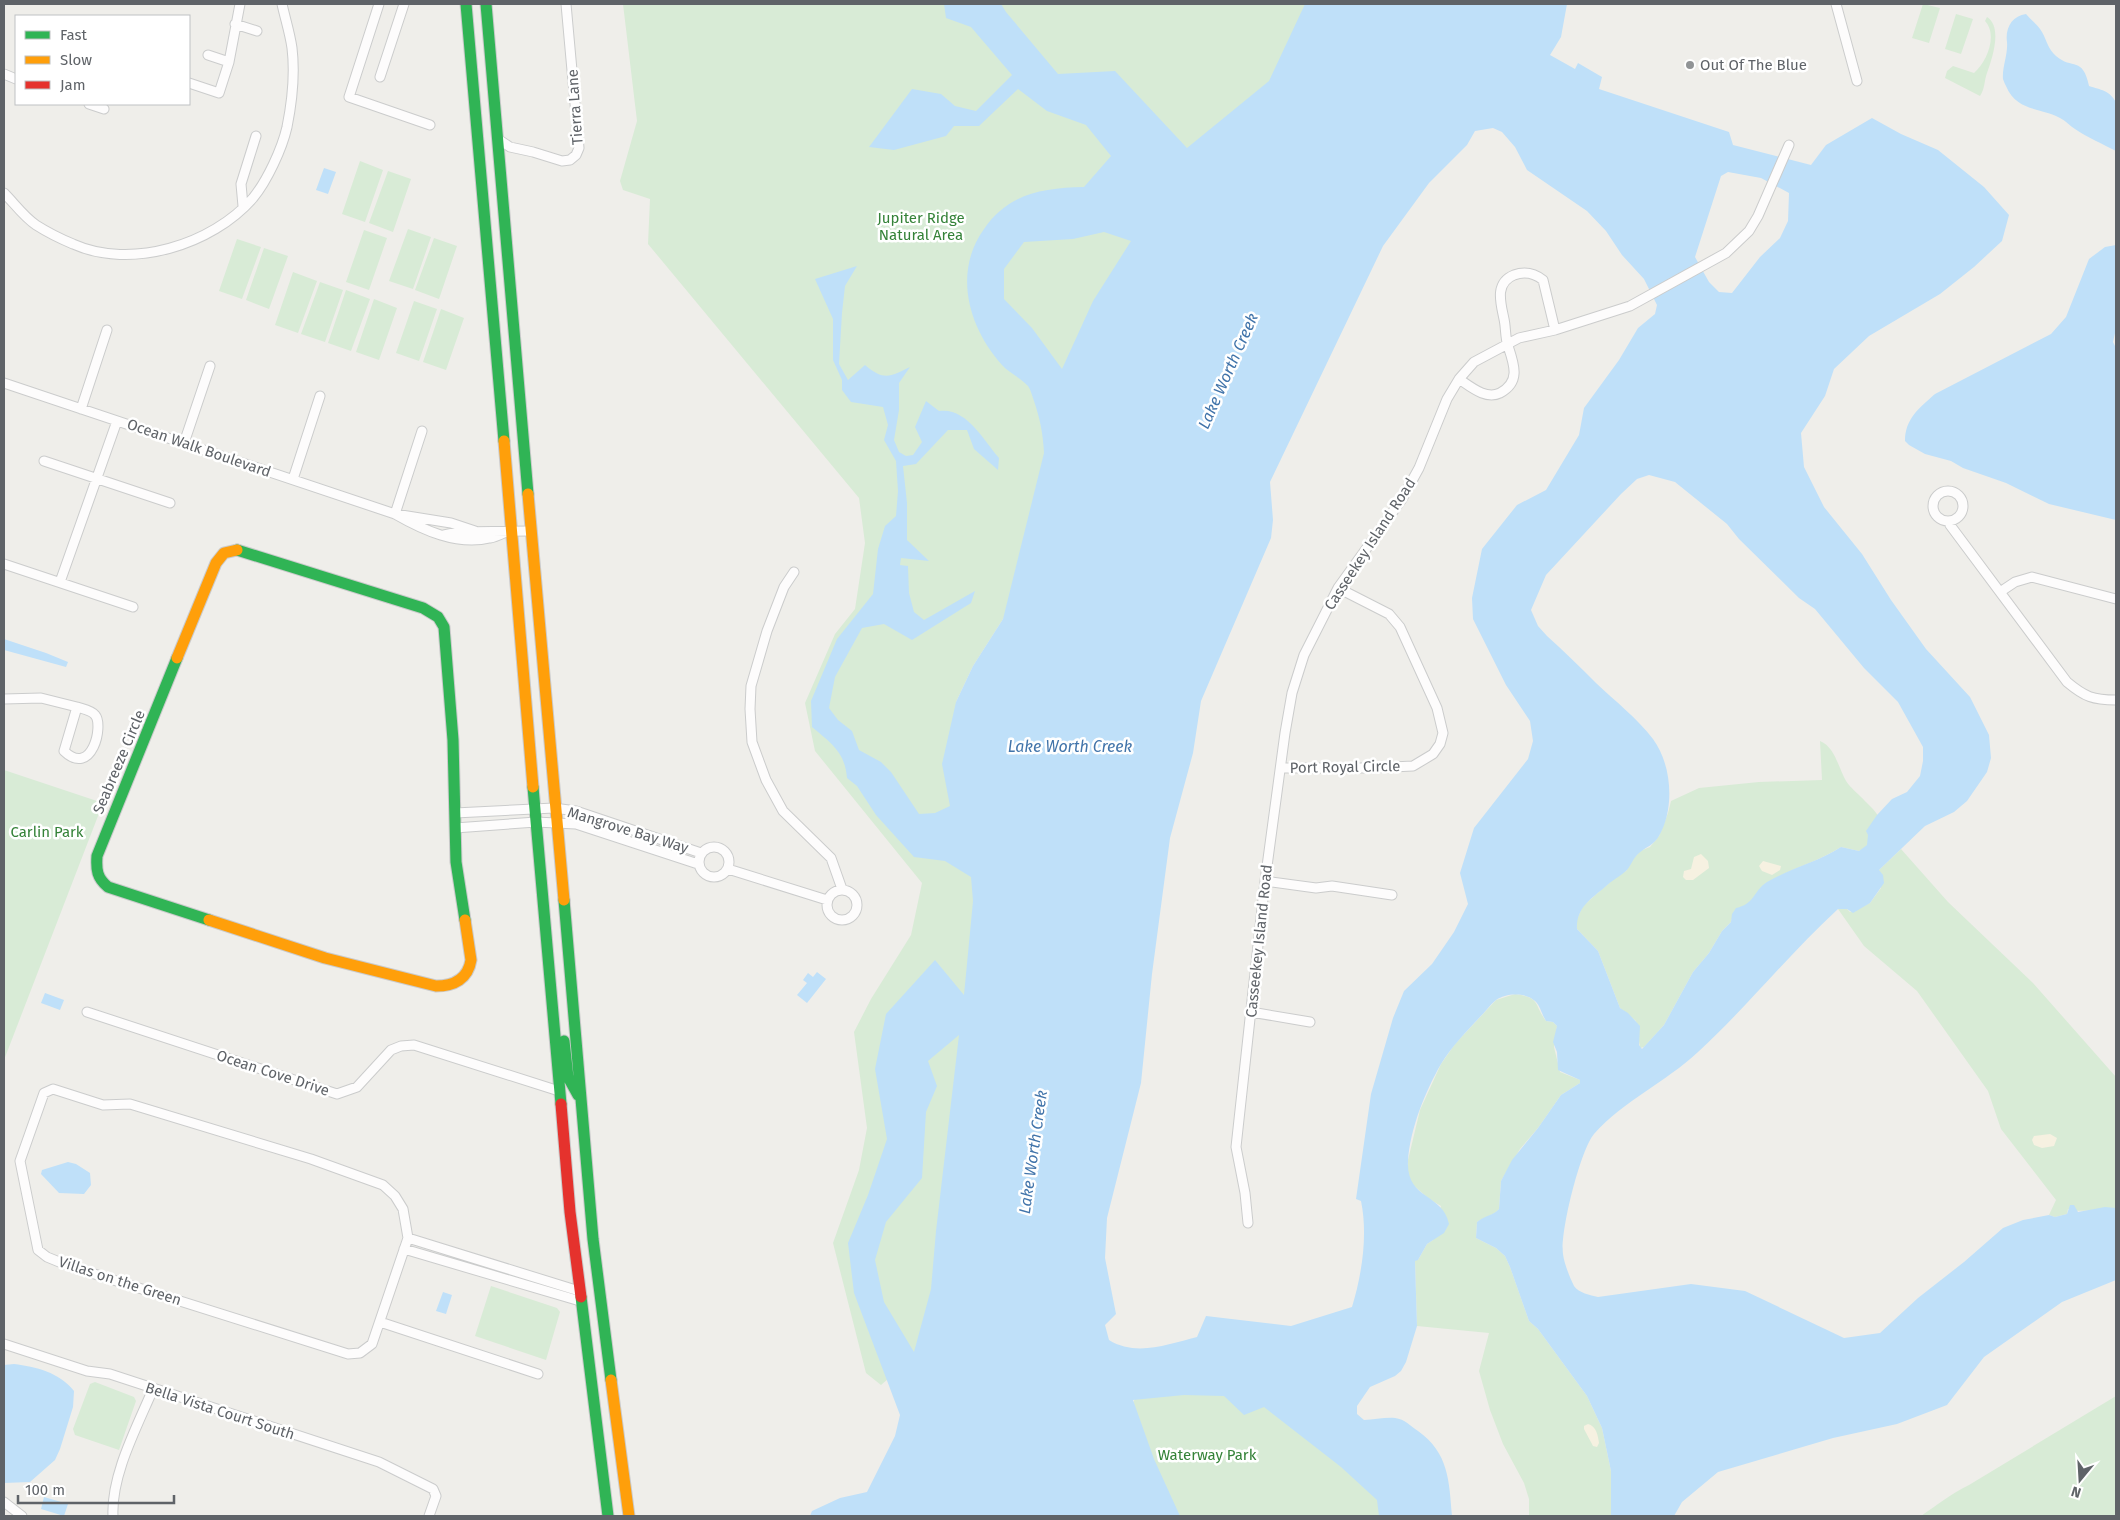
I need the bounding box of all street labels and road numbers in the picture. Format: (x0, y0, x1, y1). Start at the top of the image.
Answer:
street label: Tierra Lane (563, 69, 587, 145)
street label: Ocean Walk Boulevard (125, 415, 273, 481)
street label: Casseekey Island Road (1321, 475, 1419, 613)
street label: Seabreeze Circle (89, 707, 149, 817)
street label: Port Royal Circle (1289, 757, 1401, 777)
street label: Mangrove Bay Way (565, 803, 691, 857)
street label: Casseekey Island Road (1242, 864, 1276, 1018)
street label: Ocean Cove Drive (214, 1046, 332, 1100)
street label: Villas on the Green (56, 1253, 184, 1309)
street label: Bella Vista Court South (143, 1378, 297, 1444)

